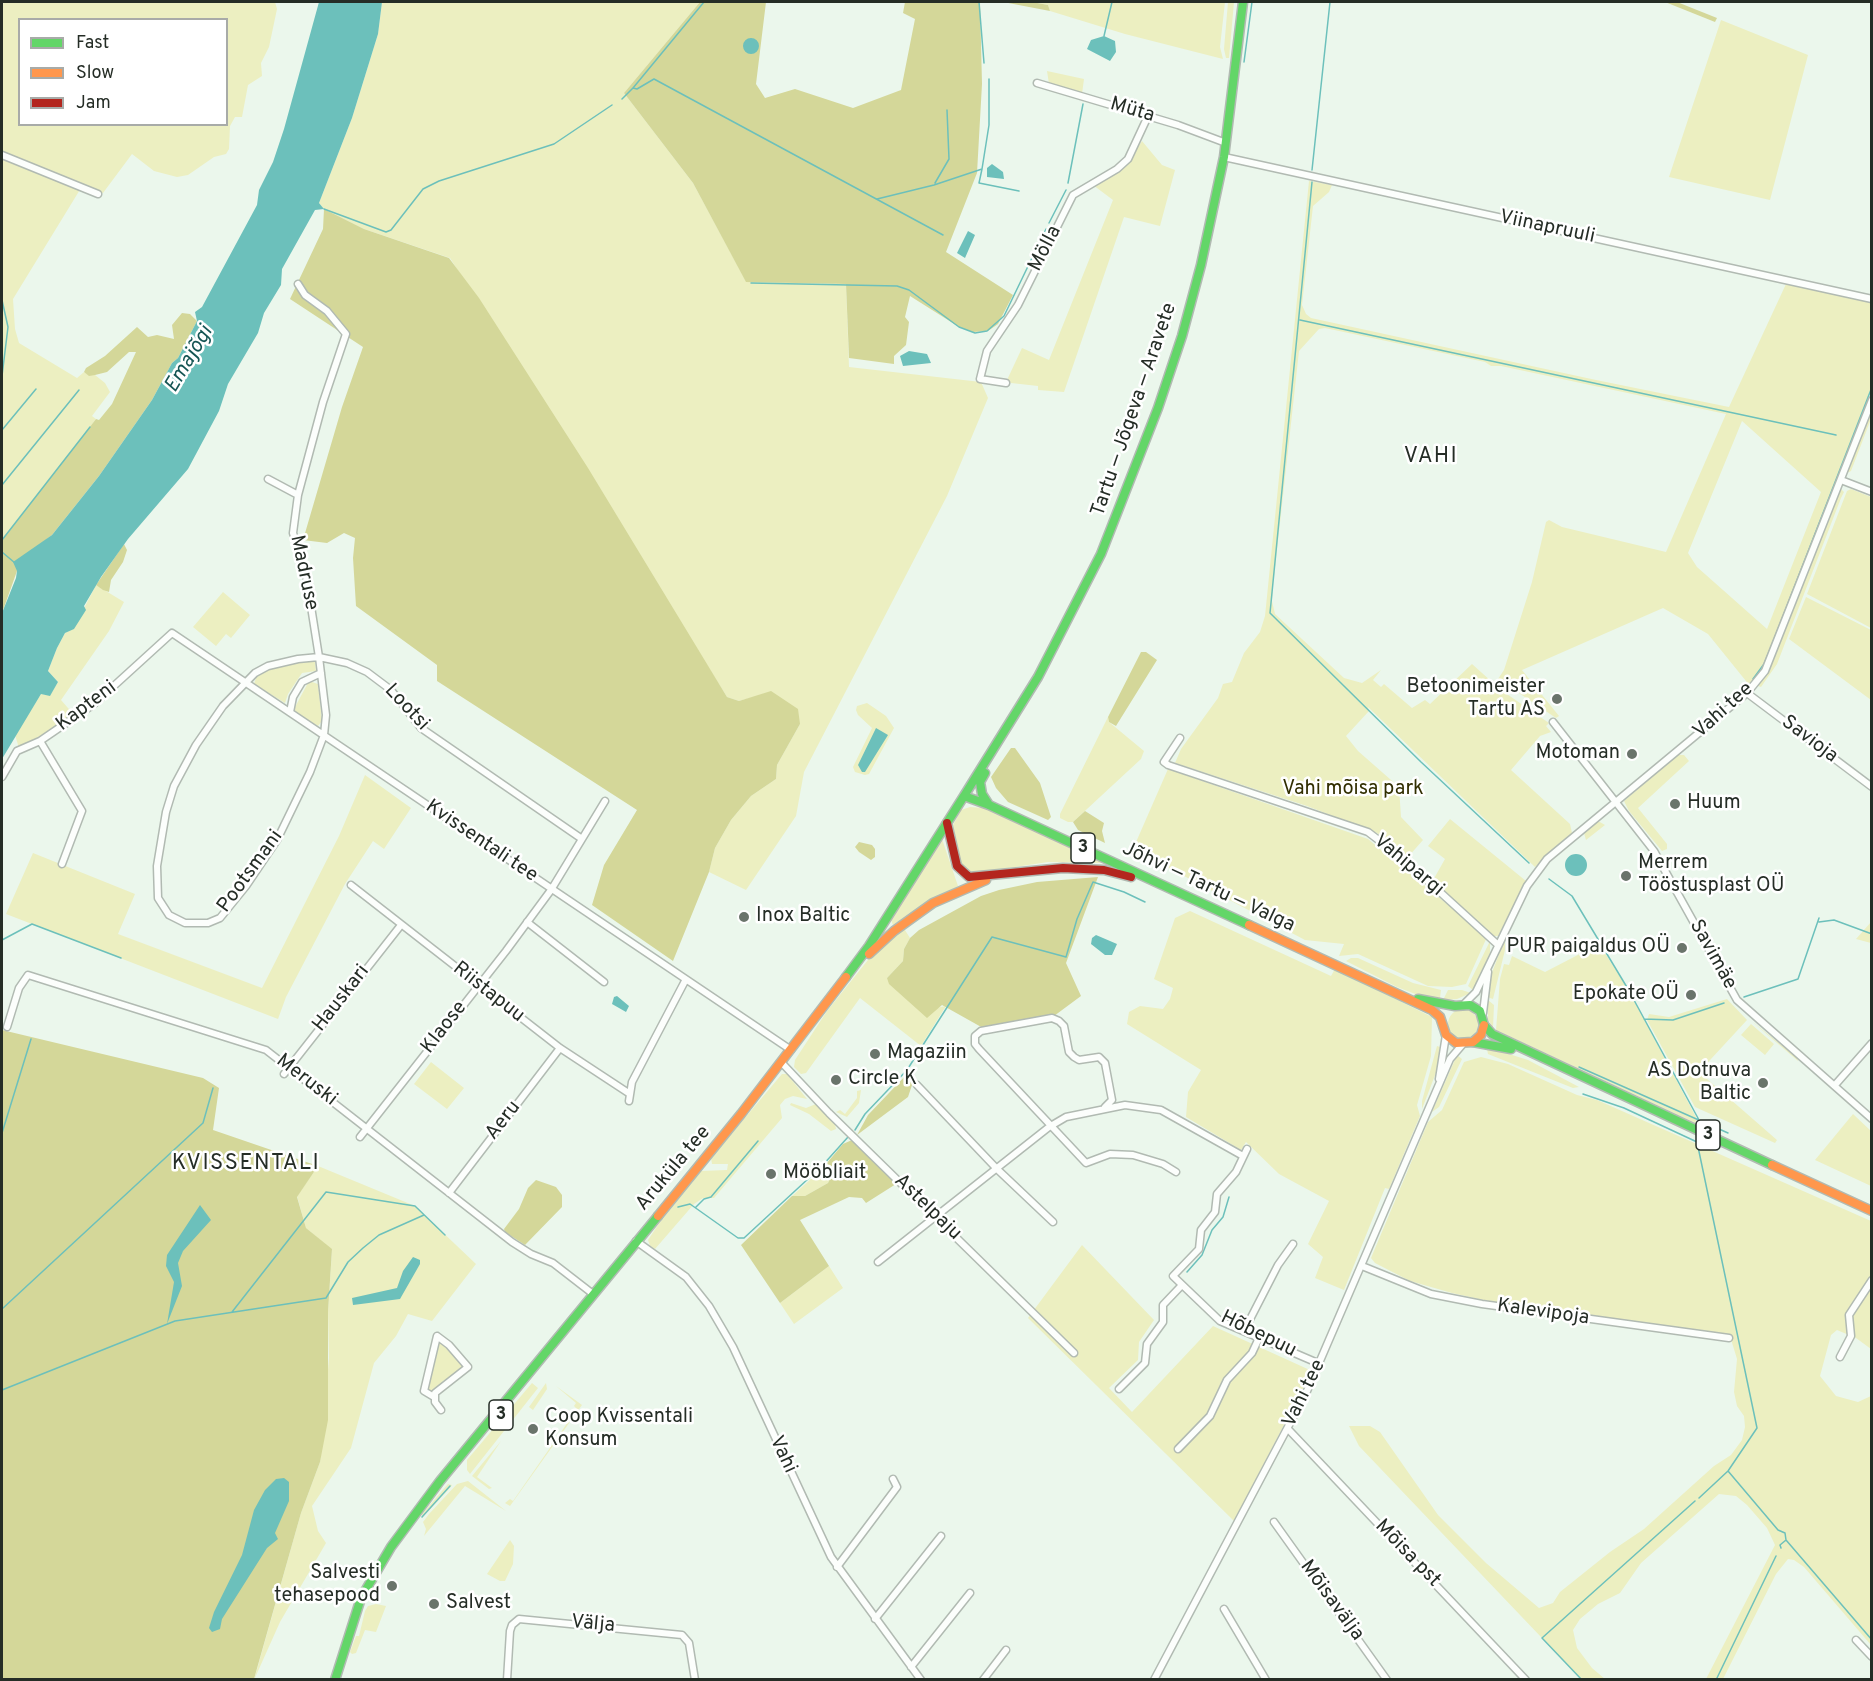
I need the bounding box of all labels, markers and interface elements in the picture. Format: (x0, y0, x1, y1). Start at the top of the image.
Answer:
legend (18, 18, 228, 126)
text: Fast (76, 32, 109, 55)
text: Slow (76, 62, 114, 85)
text: Jam (76, 92, 111, 115)
street label: Müta (1107, 93, 1157, 129)
street label: Viinapruuli (1497, 206, 1597, 250)
street label: Mölla (1024, 222, 1068, 276)
street label: Tartu — Jõgeva — Aravete (1087, 300, 1183, 520)
water label: Emajõgi (160, 322, 220, 398)
district label: VAHI (1404, 445, 1458, 471)
street label: Madruse (283, 533, 323, 613)
place label: Betoonimeister Tartu AS (1407, 676, 1545, 723)
street label: Kapteni (52, 677, 122, 737)
street label: Vahi tee (1689, 678, 1759, 744)
street label: Lootsi (378, 680, 434, 736)
marker: Betoonimeister Tartu AS (1550, 692, 1564, 706)
street label: Savioja (1776, 711, 1842, 769)
place label: Motoman (1535, 742, 1620, 766)
marker: Motoman (1625, 747, 1639, 761)
park label: Vahi mõisa park (1282, 778, 1424, 802)
place label: Huum (1687, 792, 1741, 816)
street label: Kvissentali tee (420, 796, 542, 888)
marker: Huum (1668, 797, 1682, 811)
street label: Pootsmani (213, 826, 289, 918)
street label: Vahipargi (1368, 830, 1448, 902)
road number: 3 (1071, 833, 1095, 863)
street label: Jõhvi — Tartu — Valga (1118, 837, 1298, 939)
place label: Merrem Tööstusplast OÜ (1638, 852, 1784, 899)
marker: Merrem Tööstusplast OÜ (1619, 869, 1633, 883)
place label: Inox Baltic (756, 905, 850, 929)
marker: Inox Baltic (737, 910, 751, 924)
street label: Savimäe (1683, 916, 1741, 994)
place label: PUR paigaldus OÜ (1506, 936, 1670, 960)
marker: PUR paigaldus OÜ (1675, 941, 1689, 955)
street label: Riistapuu (447, 958, 529, 1028)
street label: Hauskari (308, 961, 376, 1037)
place label: Epokate OÜ (1573, 983, 1679, 1007)
marker: Epokate OÜ (1684, 988, 1698, 1002)
street label: Klaose (417, 997, 473, 1059)
place label: Magaziin (887, 1042, 967, 1066)
marker: Magaziin (868, 1047, 882, 1061)
street label: Meruski (271, 1050, 341, 1112)
place label: AS Dotnuva Baltic (1647, 1060, 1751, 1107)
place label: Circle K (848, 1068, 917, 1092)
marker: Circle K (829, 1073, 843, 1087)
marker: AS Dotnuva Baltic (1756, 1076, 1770, 1090)
street label: Aeru (481, 1097, 527, 1145)
road number: 3 (1696, 1120, 1720, 1150)
street label: Aruküla tee (631, 1122, 717, 1216)
district label: KVISSENTALI (172, 1152, 320, 1178)
place label: Mööbliait (783, 1162, 866, 1186)
marker: Mööbliait (764, 1167, 778, 1181)
street label: Astelpaju (888, 1170, 966, 1246)
street label: Kalevipoja (1495, 1295, 1591, 1331)
street label: Hõbepuu (1216, 1306, 1300, 1364)
street label: Vahi tee (1278, 1356, 1332, 1432)
road number: 3 (489, 1400, 513, 1430)
place label: Coop Kvissentali Konsum (545, 1406, 693, 1453)
marker: Coop Kvissentali Konsum (526, 1422, 540, 1436)
street label: Vahi (763, 1432, 801, 1478)
street label: Mõisa pst (1369, 1515, 1445, 1593)
street label: Mõisavälja (1294, 1556, 1368, 1646)
place label: Salvesti tehasepood (274, 1562, 380, 1609)
marker: Salvesti tehasepood (385, 1579, 399, 1593)
place label: Salvest (446, 1592, 511, 1616)
marker: Salvest (427, 1597, 441, 1611)
street label: Välja (570, 1611, 616, 1639)

